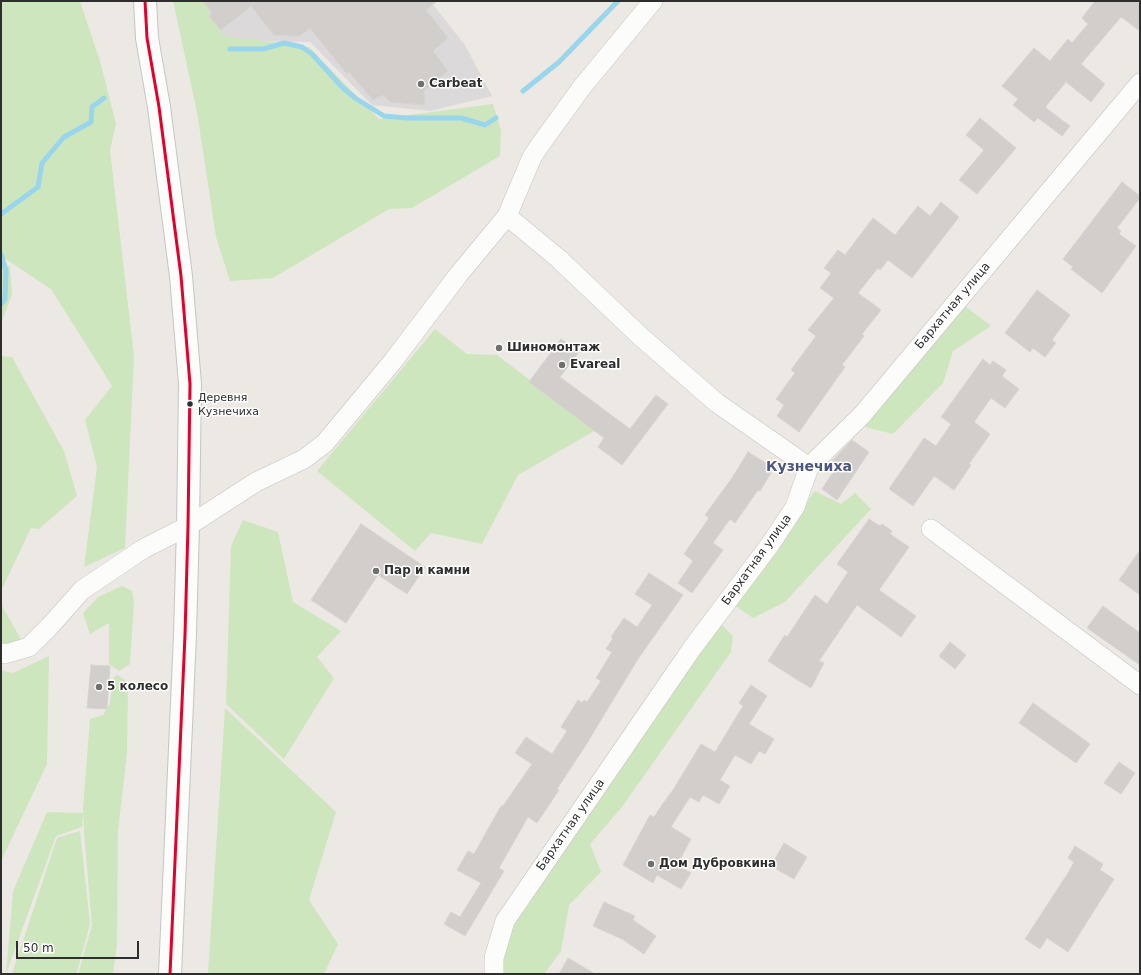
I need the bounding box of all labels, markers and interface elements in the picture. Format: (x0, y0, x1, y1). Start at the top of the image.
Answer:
place label: Carbeat (429, 77, 482, 91)
marker: Carbeat (416, 79, 426, 89)
street label: Бархатная улица (912, 260, 994, 352)
place label: Шиномонтаж (507, 341, 600, 355)
marker: Шиномонтаж (494, 343, 504, 353)
place label: Evareal (570, 358, 620, 372)
marker: Evareal (557, 360, 567, 370)
place label: Деревня Кузнечиха (198, 391, 259, 417)
marker: Деревня Кузнечиха (185, 399, 195, 409)
district label: Кузнечиха (766, 459, 852, 475)
street label: Бархатная улица (719, 512, 795, 608)
place label: Пар и камни (384, 564, 470, 578)
marker: Пар и камни (371, 566, 381, 576)
place label: 5 колесо (107, 680, 168, 694)
marker: 5 колесо (94, 682, 104, 692)
street label: Бархатная улица (534, 776, 608, 874)
place label: Дом Дубровкина (659, 857, 776, 871)
marker: Дом Дубровкина (646, 859, 656, 869)
scale bar (18, 933, 141, 959)
text: 50 m (23, 941, 54, 955)

